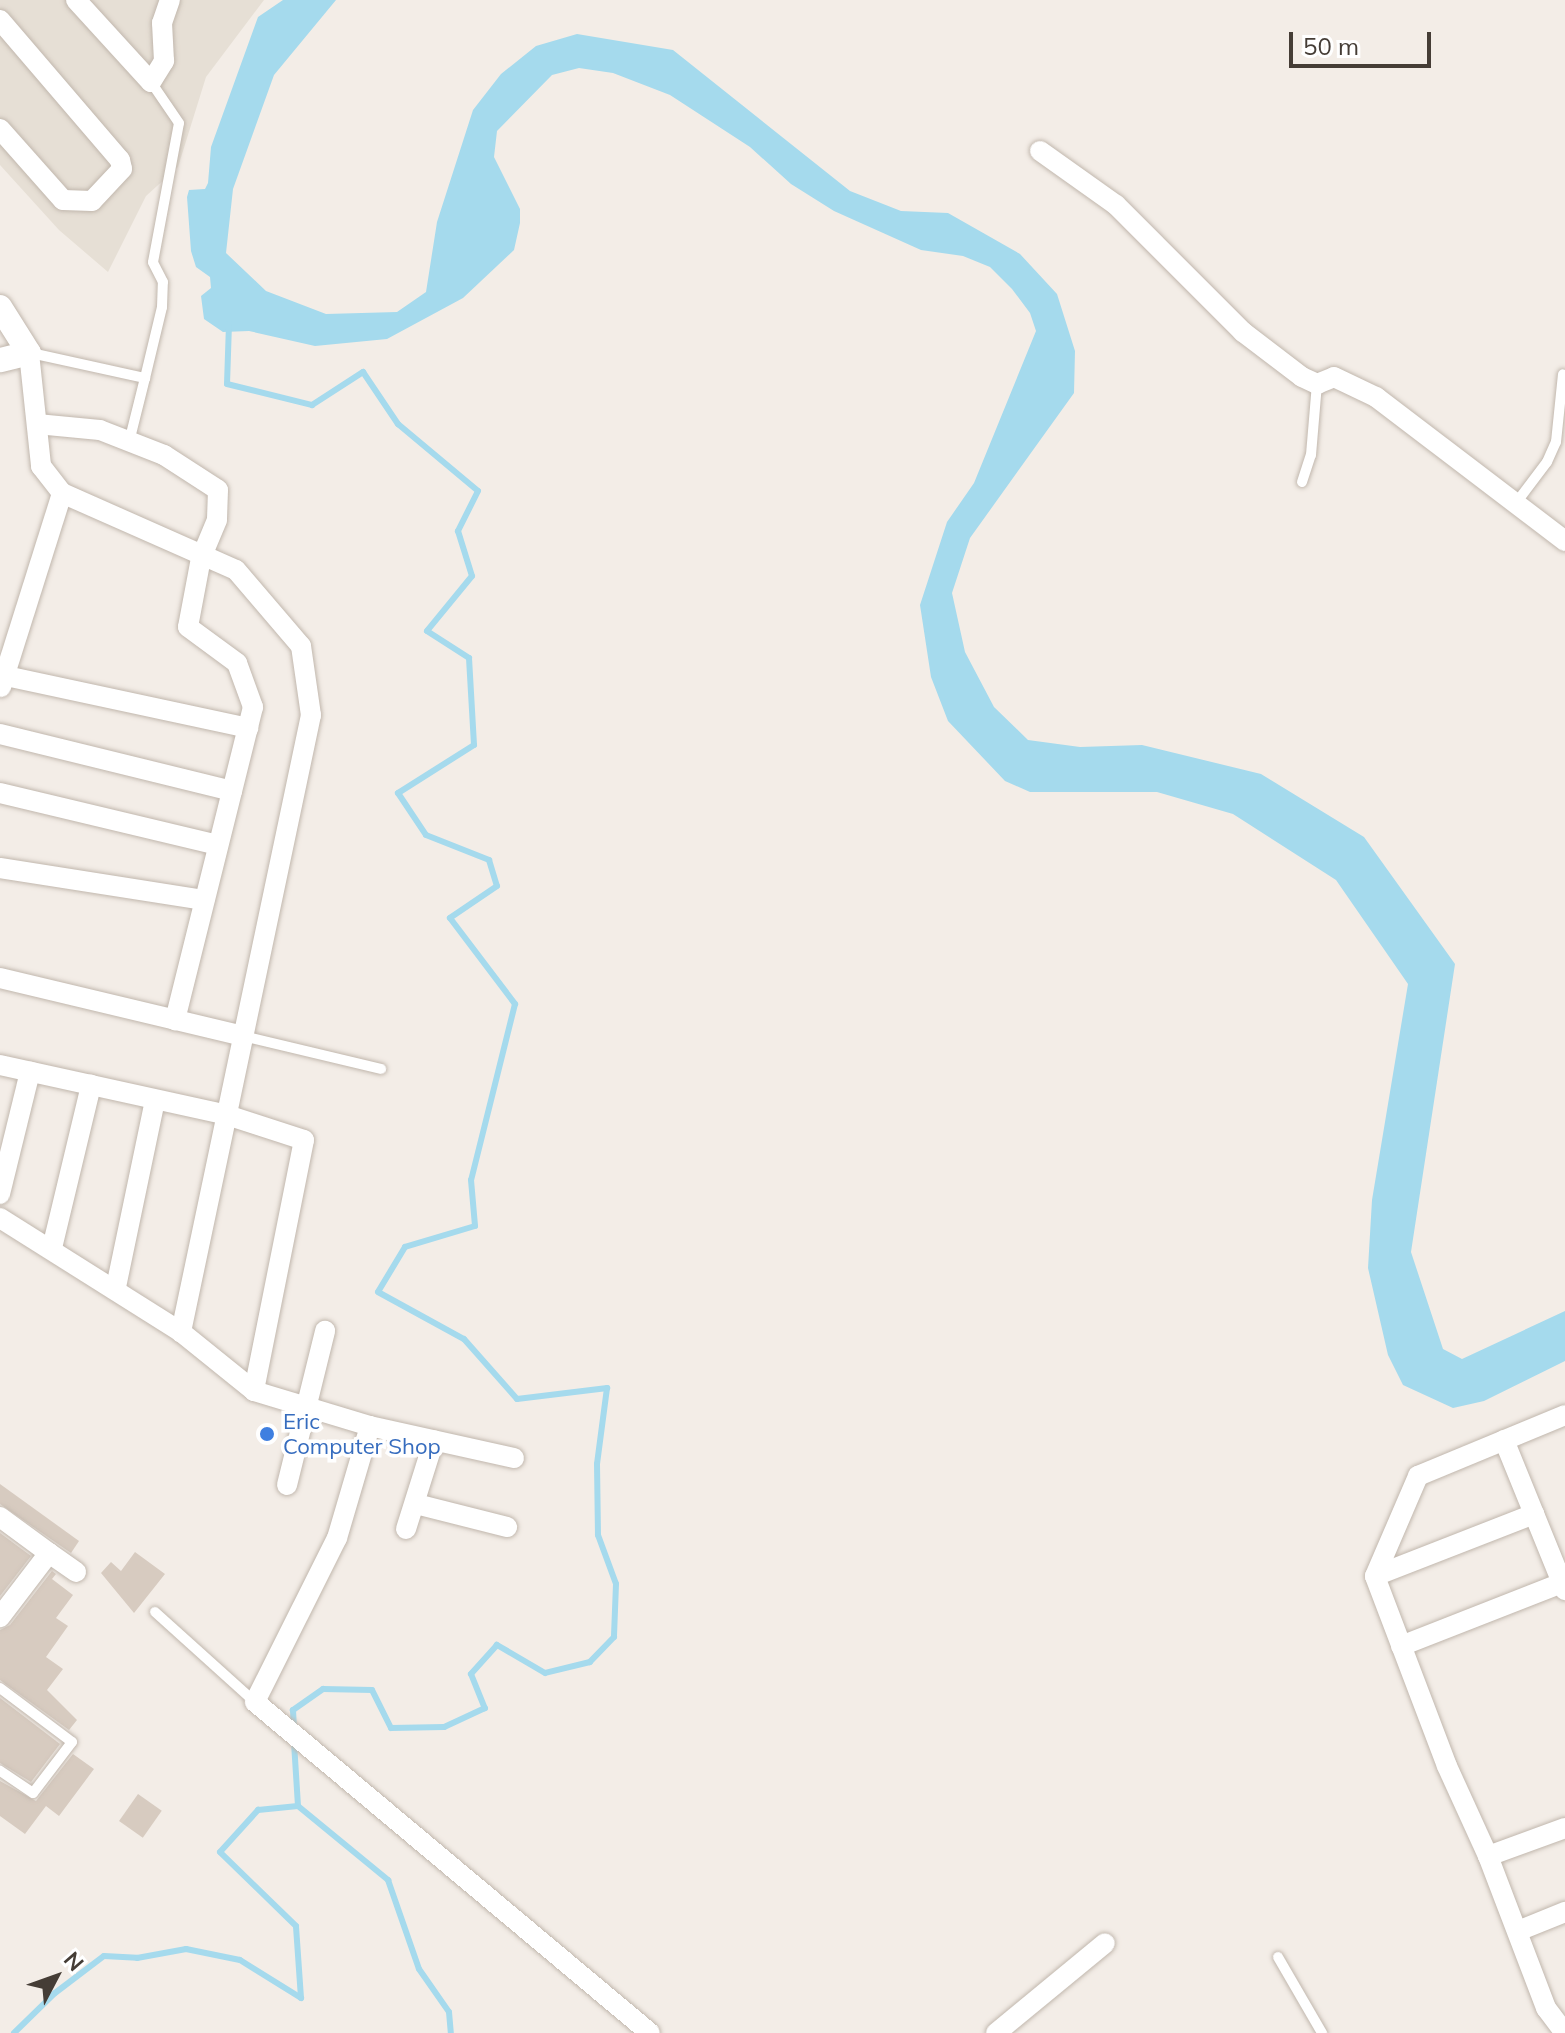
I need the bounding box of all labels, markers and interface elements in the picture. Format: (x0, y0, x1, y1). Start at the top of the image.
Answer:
scale bar (1293, 16, 1435, 66)
text: 50 m (1303, 31, 1359, 61)
place label: Eric Computer Shop (283, 1408, 441, 1460)
marker: Eric Computer Shop (258, 1425, 276, 1443)
north arrow (16, 1937, 96, 2017)
text: N (58, 1946, 90, 1977)

